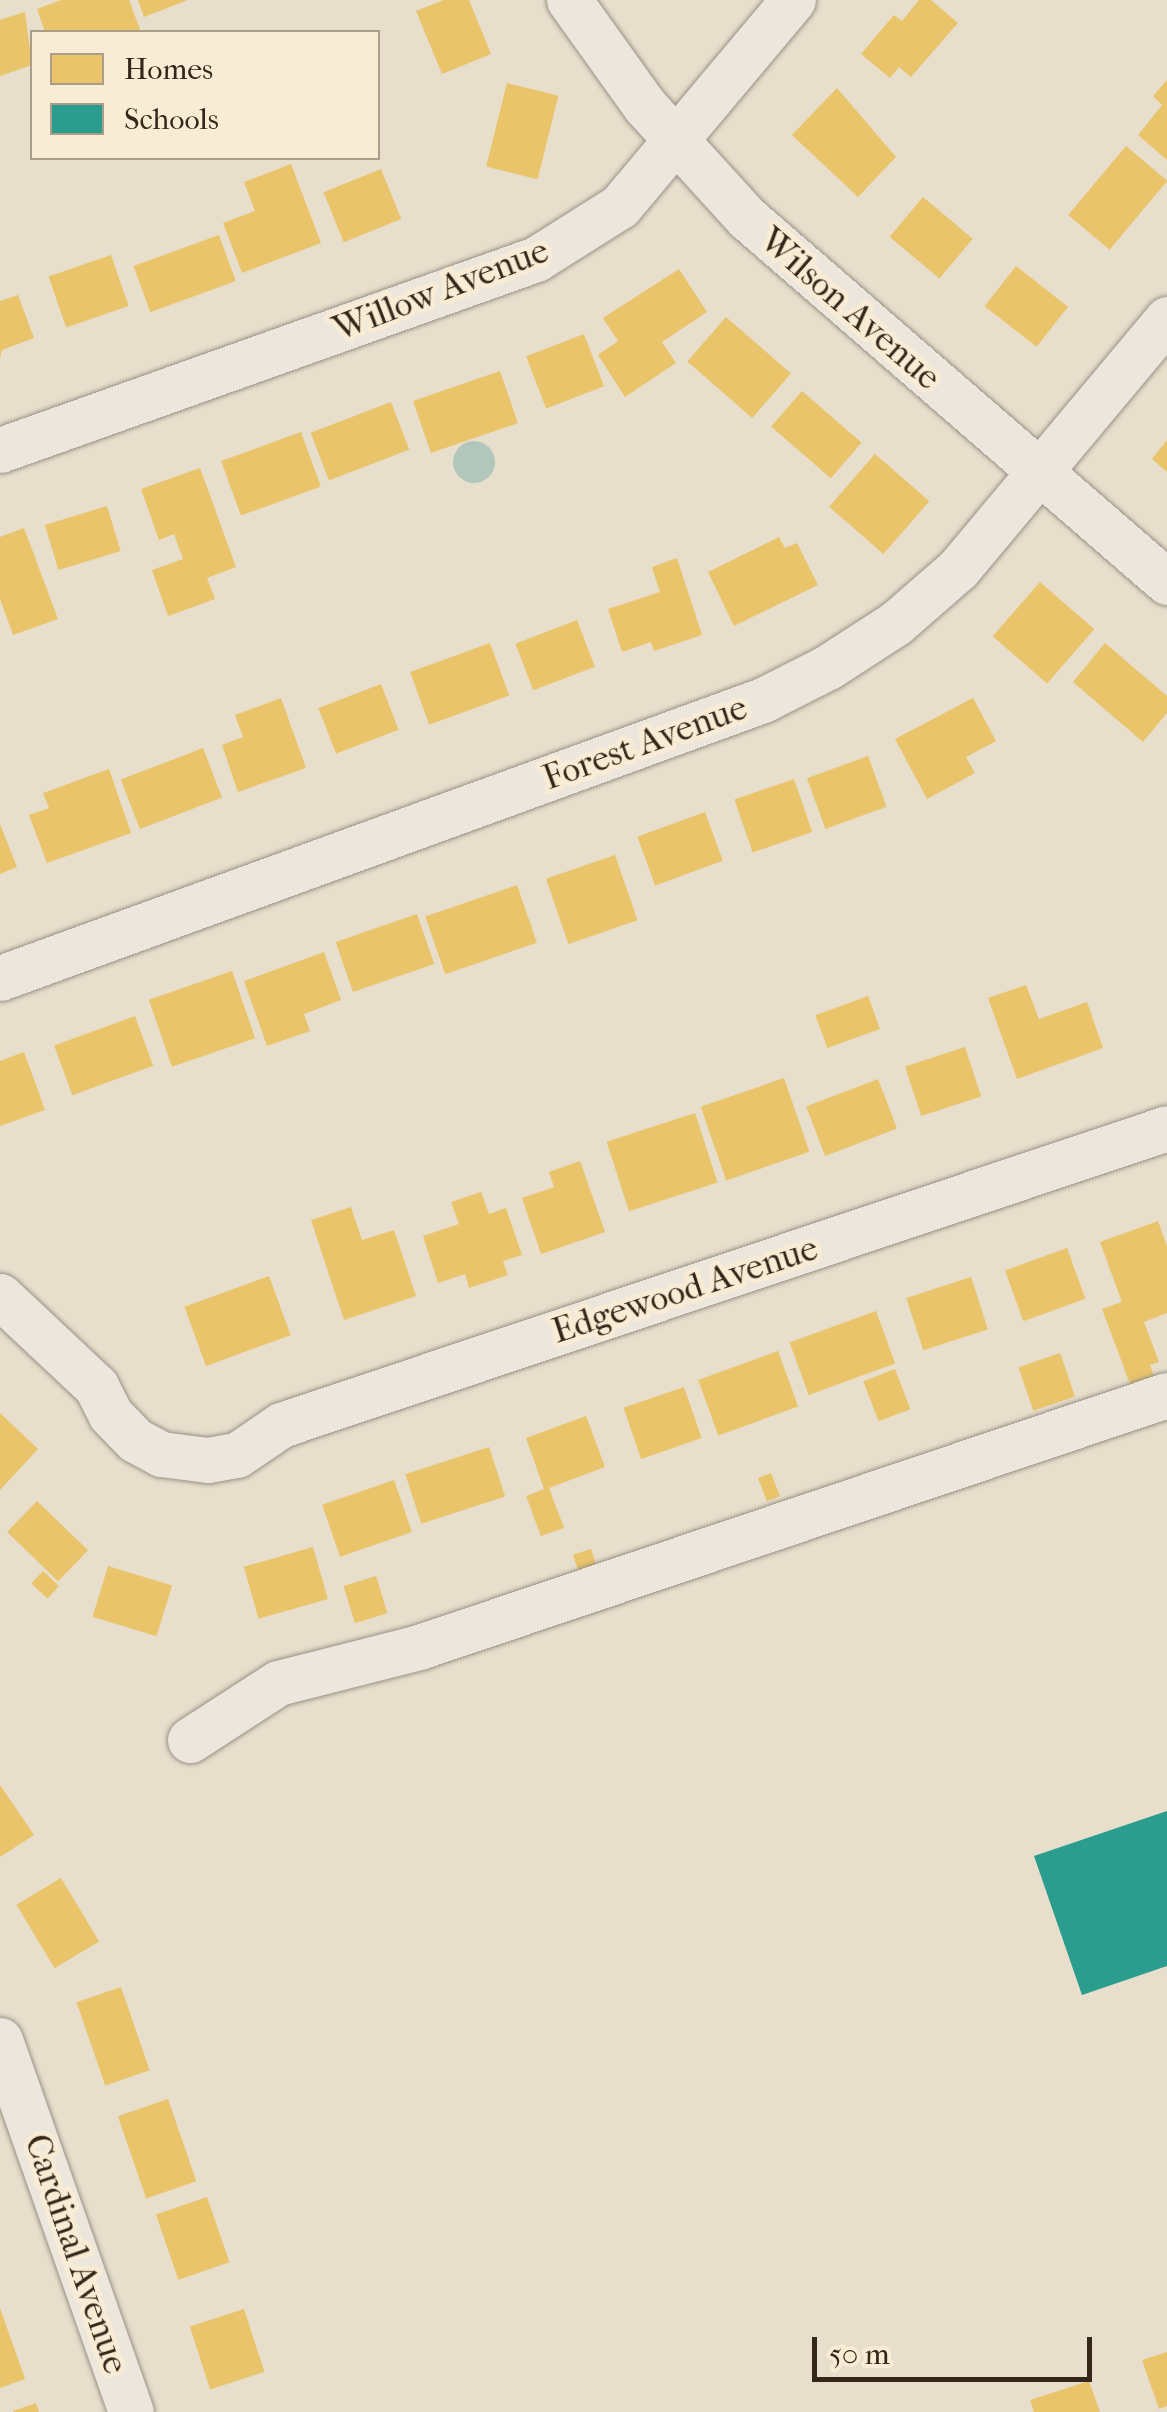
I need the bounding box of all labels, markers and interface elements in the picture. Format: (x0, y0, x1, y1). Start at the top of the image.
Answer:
legend (30, 30, 380, 160)
text: Homes (124, 52, 213, 87)
text: Schools (124, 102, 219, 137)
street label: Wilson Avenue (751, 219, 949, 399)
street label: Willow Avenue (327, 230, 555, 350)
street label: Forest Avenue (537, 687, 753, 799)
street label: Edgewood Avenue (547, 1227, 823, 1353)
street label: Cardinal Avenue (15, 2129, 137, 2379)
scale bar (817, 2317, 1097, 2379)
text: 50 m (829, 2337, 890, 2372)

